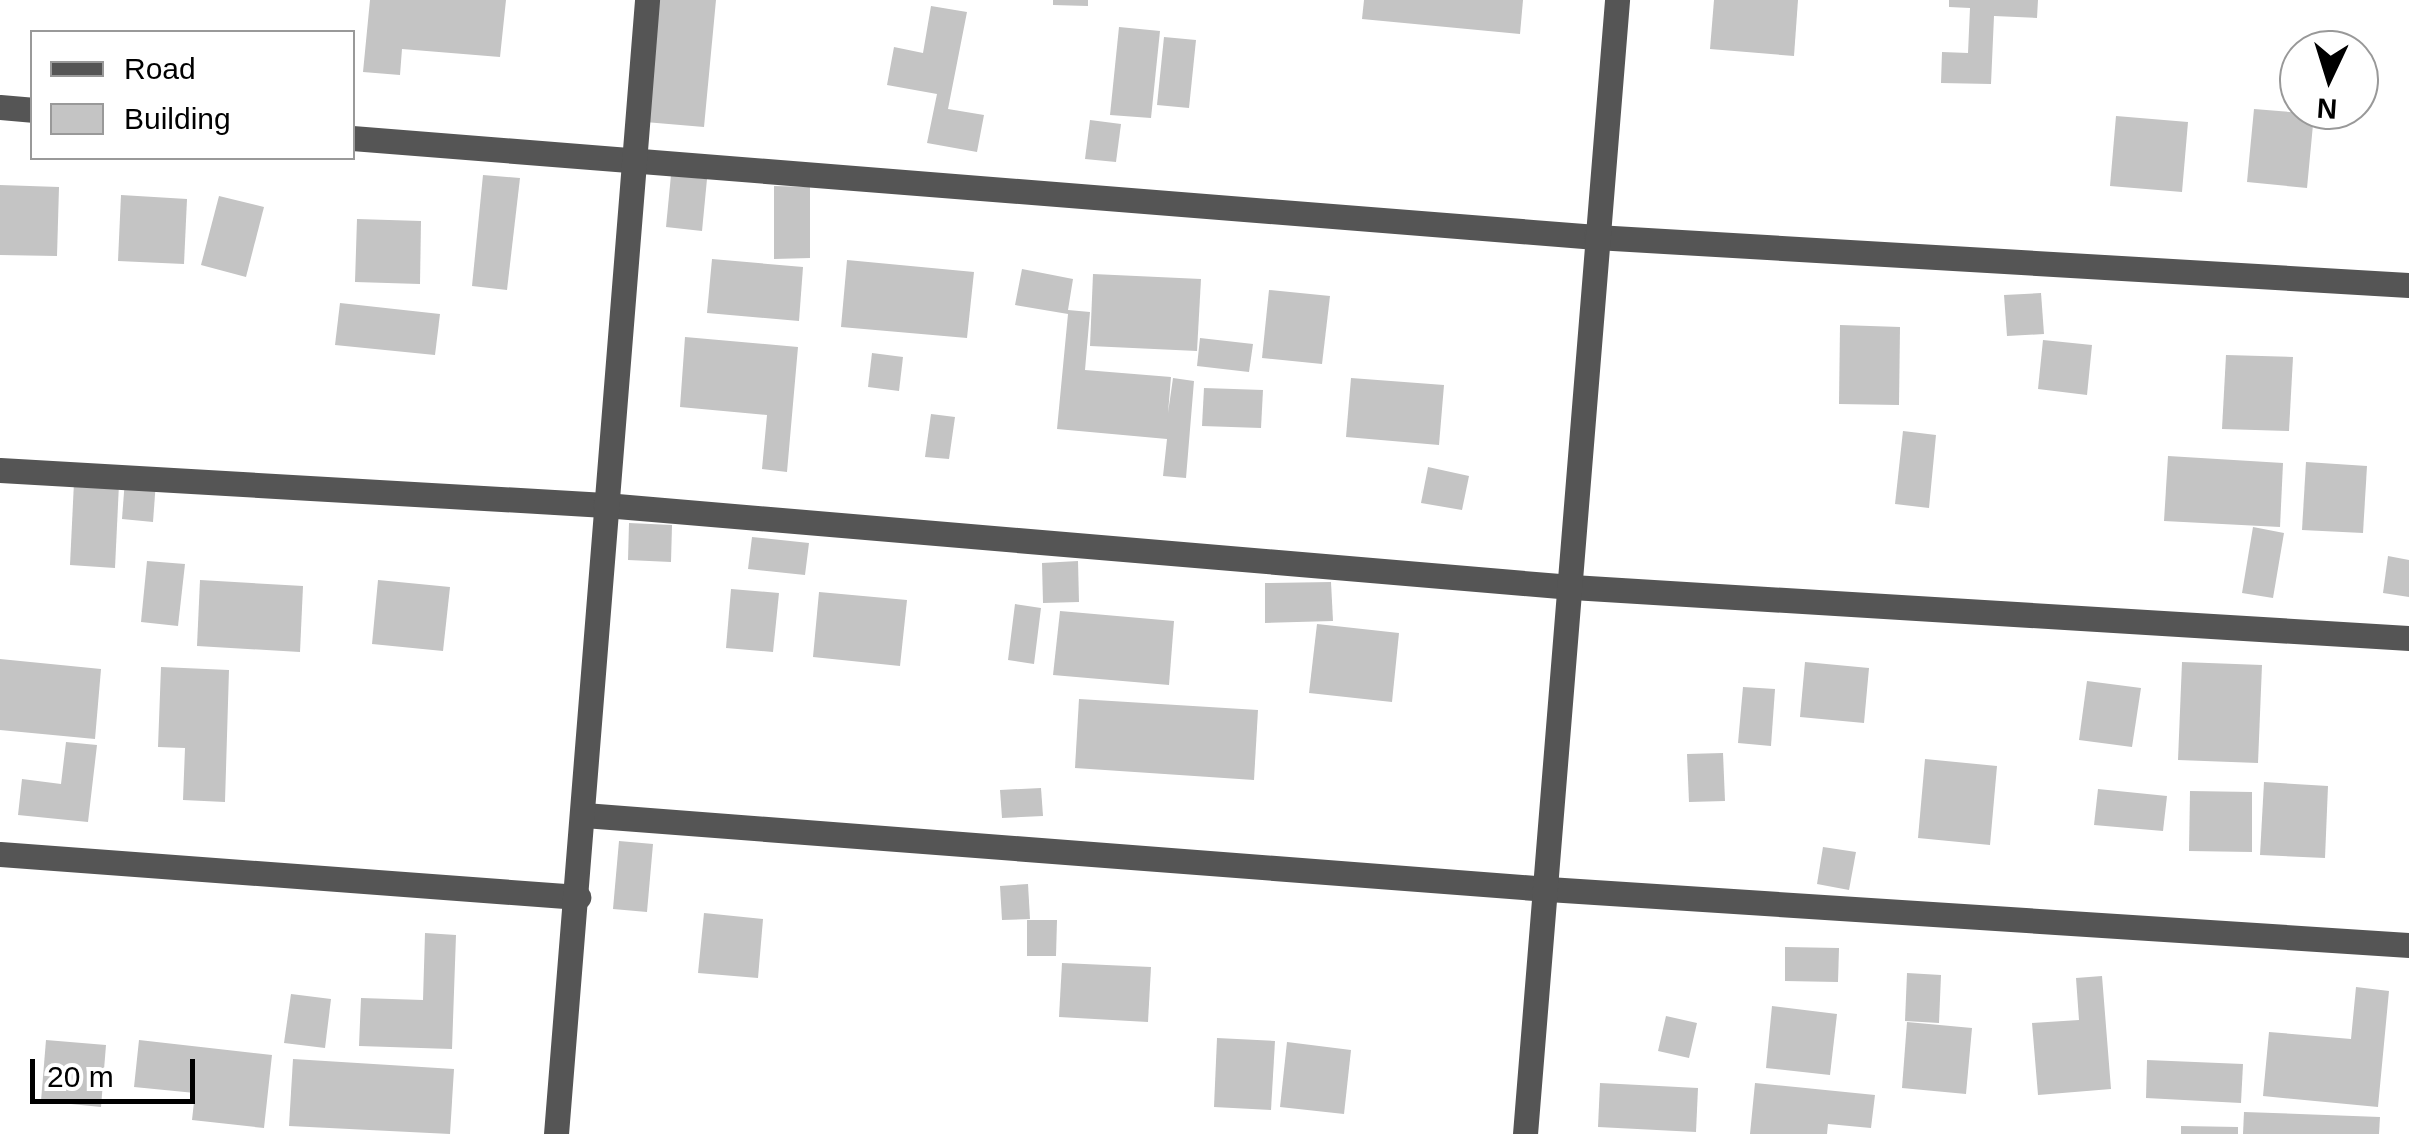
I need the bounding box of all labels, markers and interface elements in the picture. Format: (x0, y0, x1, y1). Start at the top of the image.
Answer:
legend (30, 30, 355, 160)
north arrow (2279, 30, 2379, 130)
text: Road (124, 52, 196, 85)
text: N (2316, 92, 2338, 125)
text: Building (124, 102, 231, 135)
scale bar (35, 1039, 200, 1101)
text: 20 m (47, 1060, 114, 1093)

